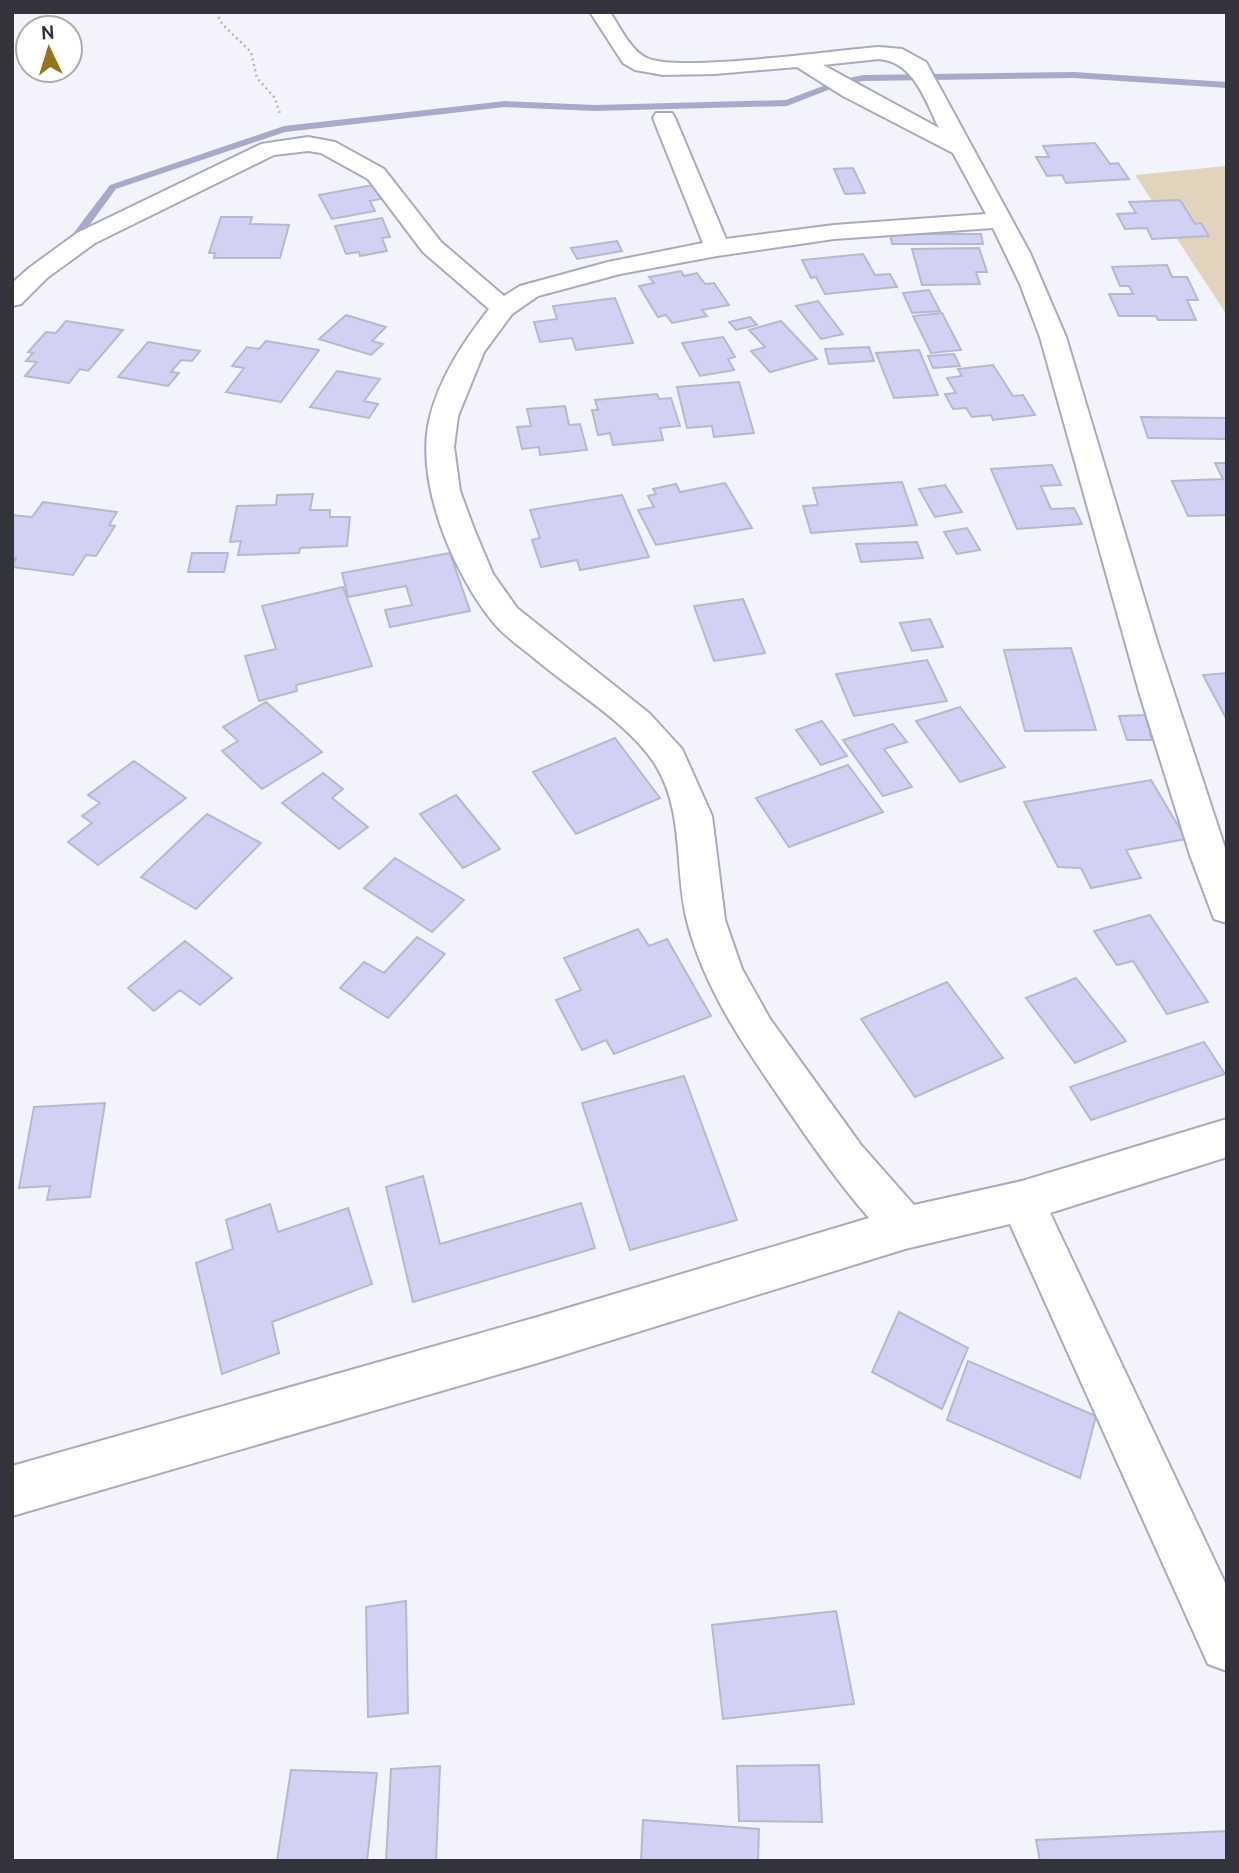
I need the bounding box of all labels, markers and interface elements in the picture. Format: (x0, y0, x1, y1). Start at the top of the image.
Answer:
north arrow (14, 14, 84, 84)
text: N (40, 21, 55, 44)

